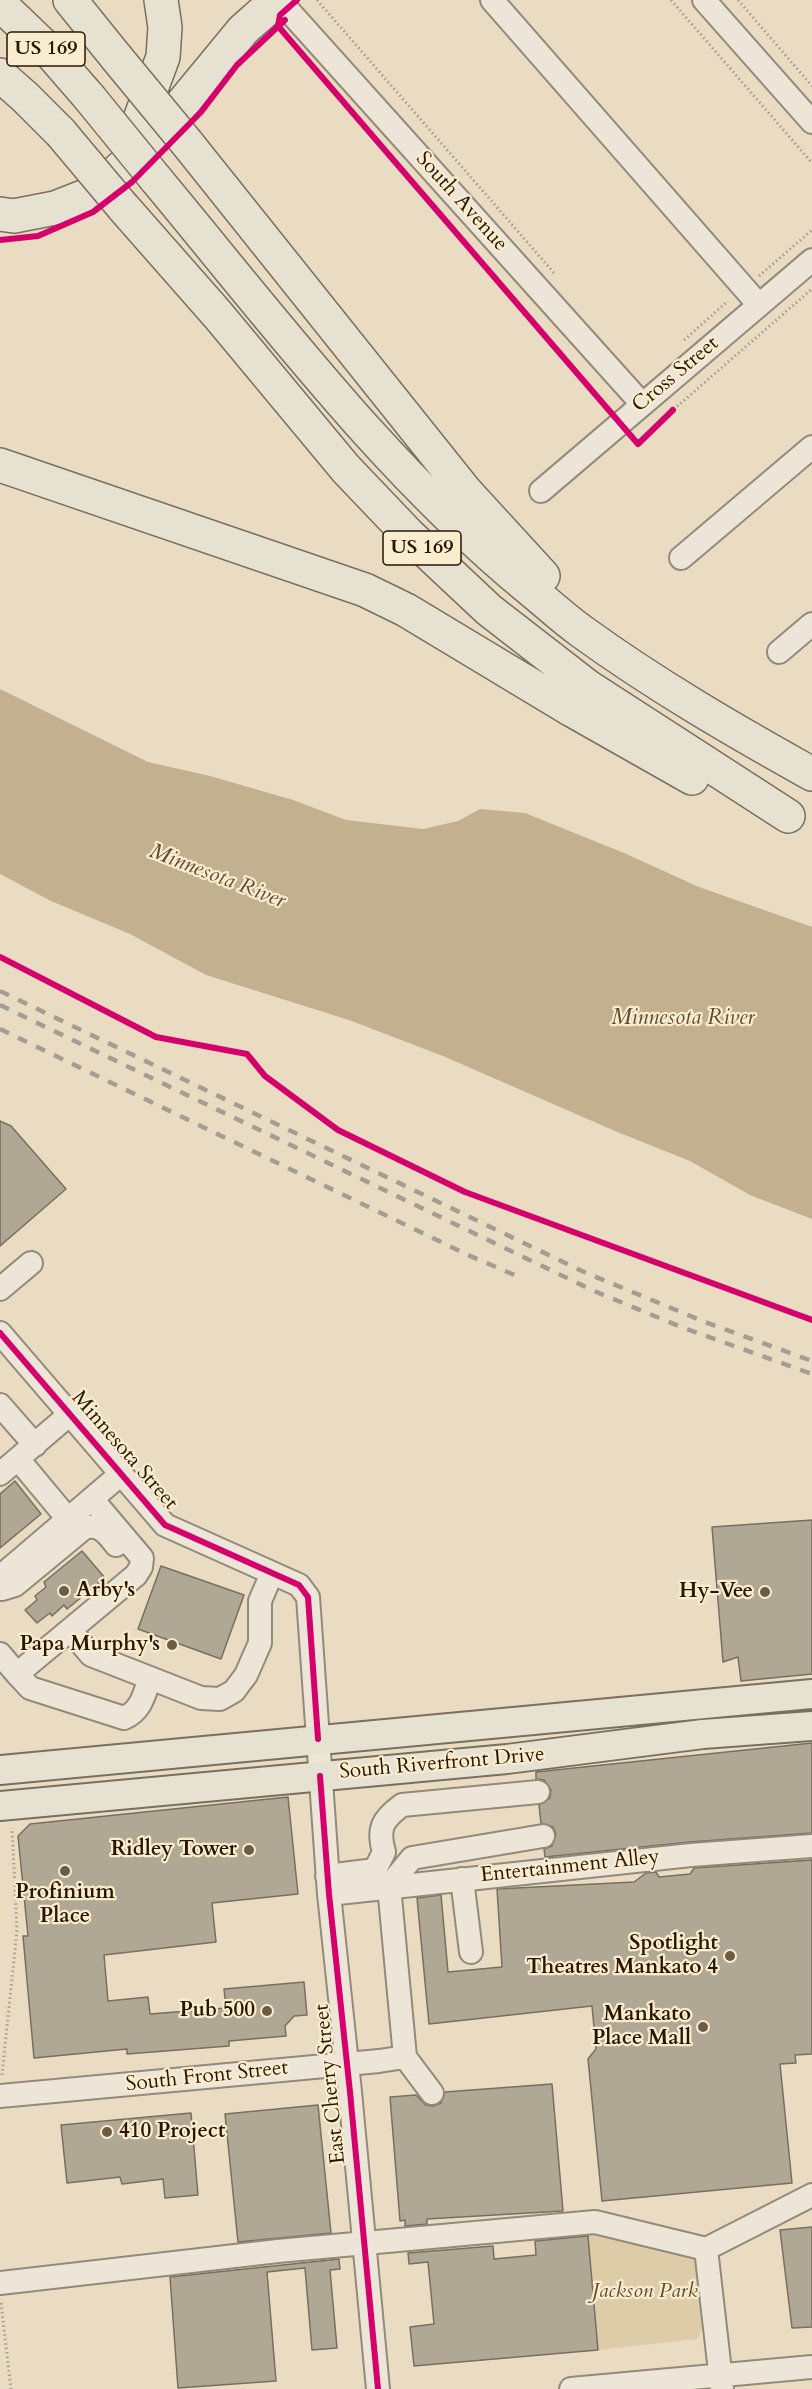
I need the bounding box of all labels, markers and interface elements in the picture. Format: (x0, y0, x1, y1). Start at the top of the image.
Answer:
road number: US 169 (7, 32, 85, 66)
street label: South Avenue (410, 147, 512, 257)
street label: Cross Street (628, 332, 724, 418)
road number: US 169 (383, 531, 461, 565)
water label: Minnesota River (145, 839, 289, 915)
water label: Minnesota River (611, 1006, 755, 1032)
street label: Minnesota Street (66, 1386, 182, 1516)
place label: Arby's (76, 1578, 135, 1604)
place label: Hy-Vee (679, 1579, 753, 1605)
marker: Arby's (57, 1584, 71, 1598)
marker: Hy-Vee (758, 1585, 772, 1599)
place label: Papa Murphy's (20, 1632, 160, 1658)
marker: Papa Murphy's (165, 1638, 179, 1652)
street label: South Riverfront Drive (338, 1742, 546, 1786)
place label: Ridley Tower (111, 1837, 237, 1863)
marker: Ridley Tower (242, 1843, 256, 1857)
street label: Entertainment Alley (479, 1845, 661, 1889)
marker: Profinium Place (58, 1864, 72, 1878)
place label: Profinium Place (15, 1880, 115, 1930)
place label: Spotlight Theatres Mankato 4 (526, 1931, 718, 1981)
marker: Spotlight Theatres Mankato 4 (723, 1949, 737, 1963)
place label: Pub 500 (179, 1998, 255, 2024)
place label: Mankato Place Mall (592, 2002, 691, 2052)
street label: East Cherry Street (310, 2003, 352, 2165)
marker: Pub 500 (260, 2004, 274, 2018)
marker: Mankato Place Mall (696, 2020, 710, 2034)
street label: South Front Street (125, 2056, 289, 2098)
place label: 410 Project (119, 2119, 225, 2145)
marker: 410 Project (100, 2125, 114, 2139)
park label: Jackson Park (592, 2279, 698, 2305)

